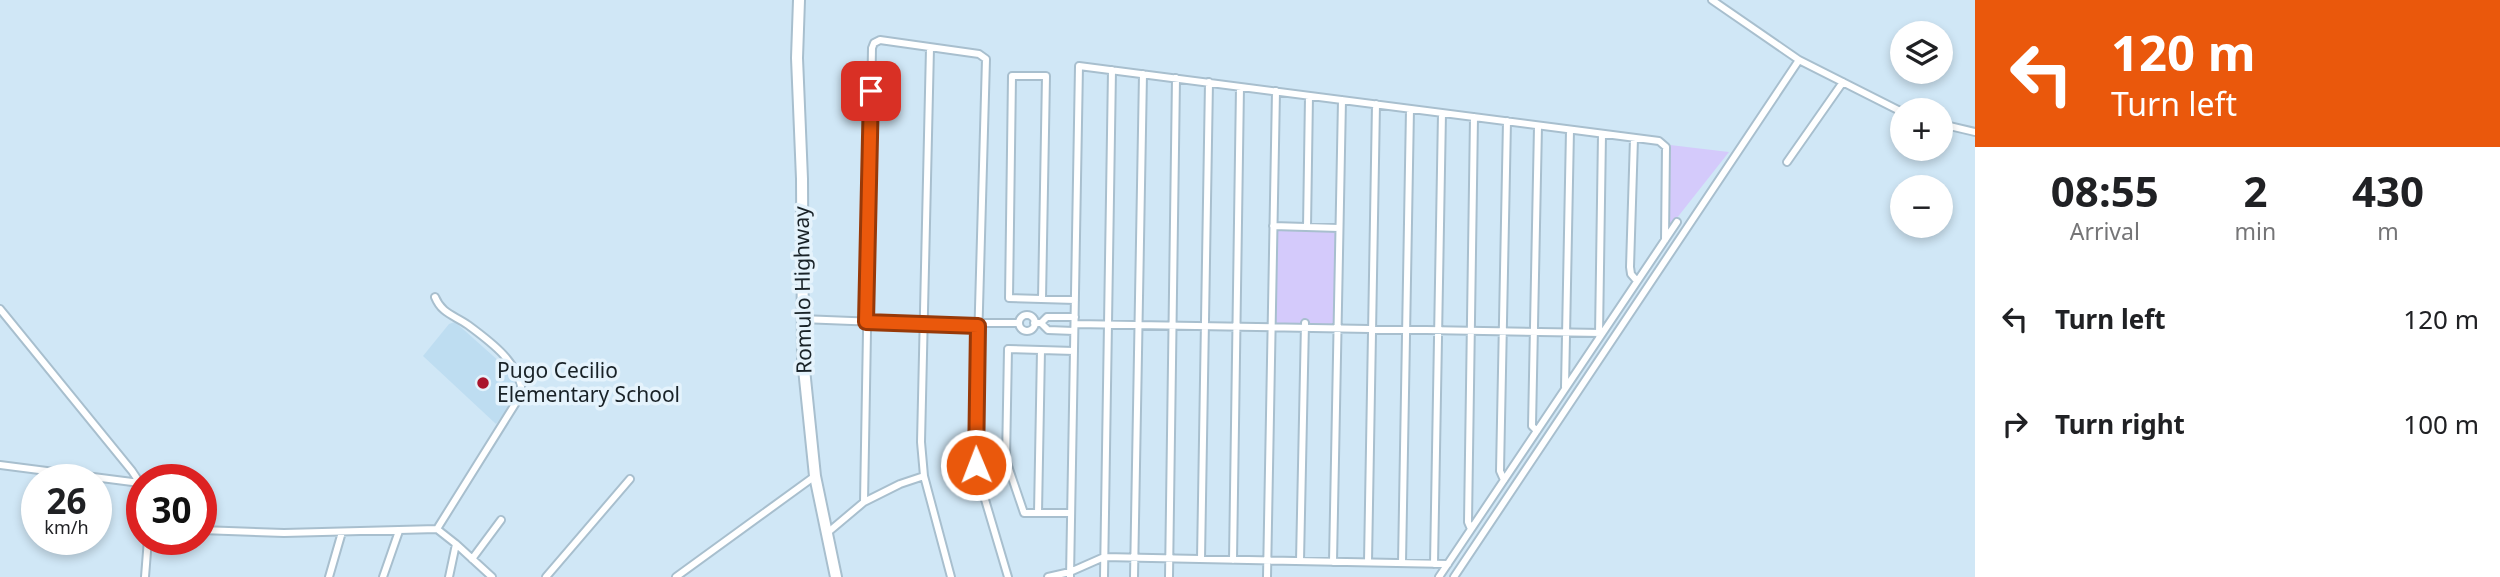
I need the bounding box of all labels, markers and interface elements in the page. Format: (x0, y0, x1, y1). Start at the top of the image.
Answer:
text: 120 m (2111, 19, 2256, 85)
map controls (1890, 21, 1953, 238)
button: layers (1890, 21, 1953, 84)
icon: left (1996, 28, 2087, 119)
pin (841, 61, 901, 121)
icon: arrive (852, 72, 890, 110)
text: Turn left (2111, 82, 2237, 125)
button: + (1890, 98, 1953, 161)
text: 08:55 (2051, 162, 2159, 219)
text: 2 (2243, 162, 2267, 219)
text: 430 (2352, 162, 2424, 219)
button: − (1890, 175, 1953, 238)
street label: Romulo Highway (787, 206, 817, 374)
text: Arrival (2070, 215, 2140, 247)
text: min (2235, 215, 2276, 247)
text: m (2377, 215, 2399, 247)
icon: left (1996, 300, 2034, 338)
text: Turn left (2055, 301, 2166, 337)
text: 120 m (2403, 301, 2479, 337)
place label: Pugo Cecilio Elementary School (497, 356, 680, 408)
marker: Pugo Cecilio Elementary School (475, 375, 491, 391)
icon: right (1996, 405, 2034, 443)
text: Turn right (2055, 406, 2185, 442)
text: 100 m (2403, 406, 2479, 442)
position arrow (939, 428, 1013, 502)
speed limit sign: 30 (126, 464, 217, 555)
text: 26 (46, 477, 87, 524)
text: km/h (44, 515, 89, 539)

